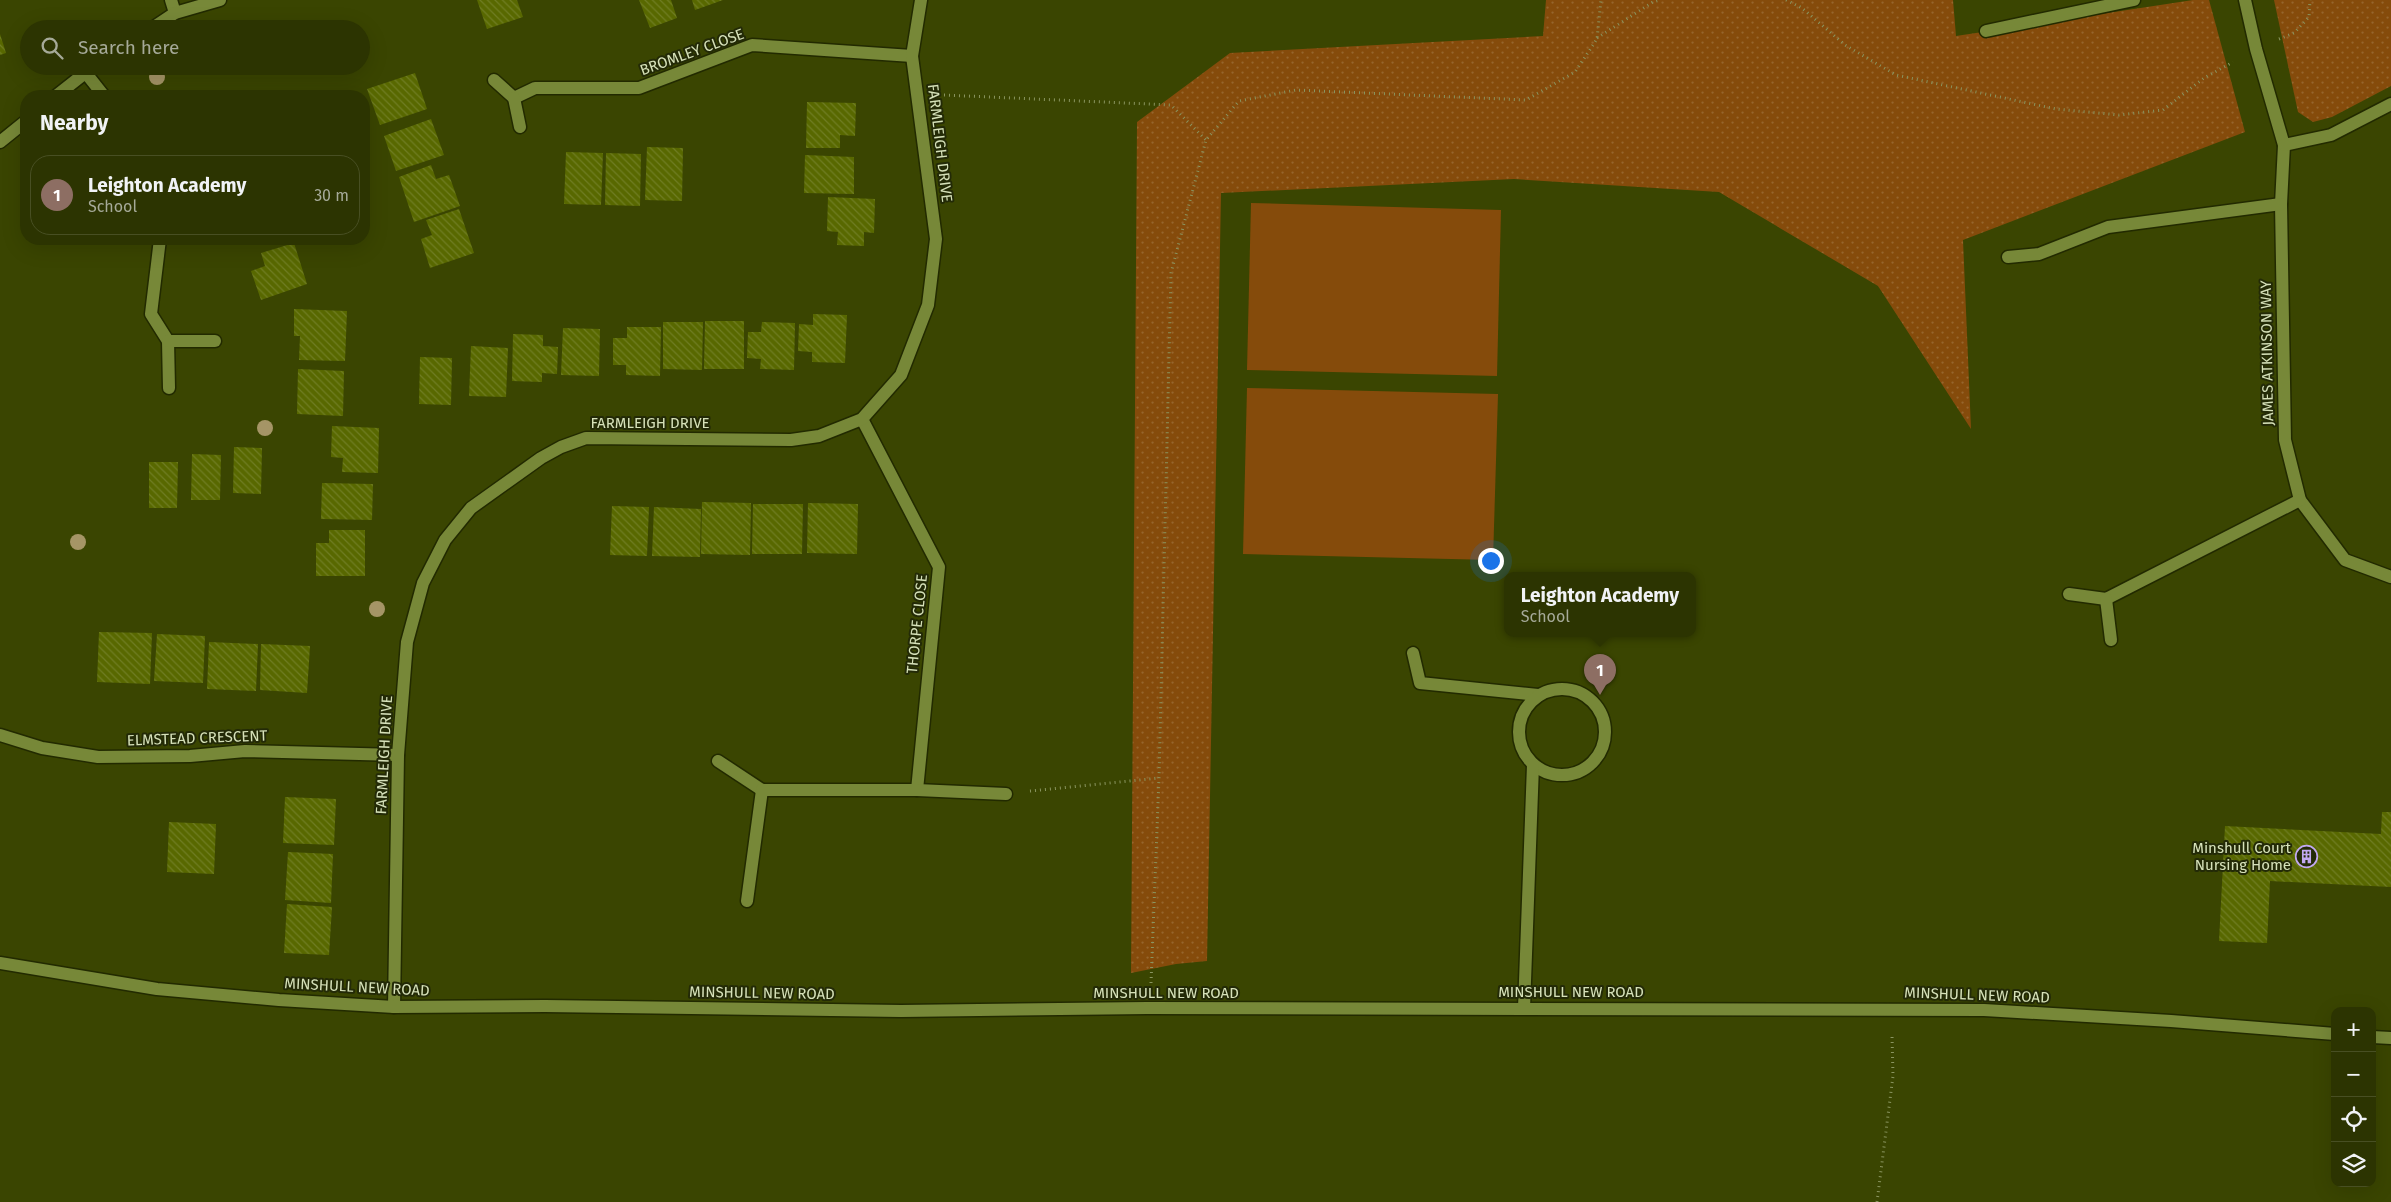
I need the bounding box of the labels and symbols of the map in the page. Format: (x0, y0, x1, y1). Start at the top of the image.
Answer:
street label: BROMLEY CLOSE (638, 25, 746, 79)
street label: FARMLEIGH DRIVE (924, 83, 956, 203)
street label: JAMES ATKINSON WAY (2257, 279, 2277, 426)
street label: FARMLEIGH DRIVE (590, 414, 710, 432)
your location (1478, 548, 1504, 574)
street label: THORPE CLOSE (903, 573, 931, 675)
pin: 1 (1584, 654, 1616, 695)
street label: FARMLEIGH DRIVE (372, 695, 396, 815)
street label: ELMSTEAD CRESCENT (126, 727, 268, 749)
place label: Minshull Court Nursing Home (2192, 839, 2292, 874)
building icon: Minshull Court Nursing Home (2295, 845, 2319, 869)
street label: MINSHULL NEW ROAD (284, 974, 430, 1000)
street label: MINSHULL NEW ROAD (689, 983, 835, 1003)
street label: MINSHULL NEW ROAD (1498, 983, 1644, 1001)
street label: MINSHULL NEW ROAD (1904, 983, 2050, 1007)
street label: MINSHULL NEW ROAD (1093, 984, 1239, 1002)

